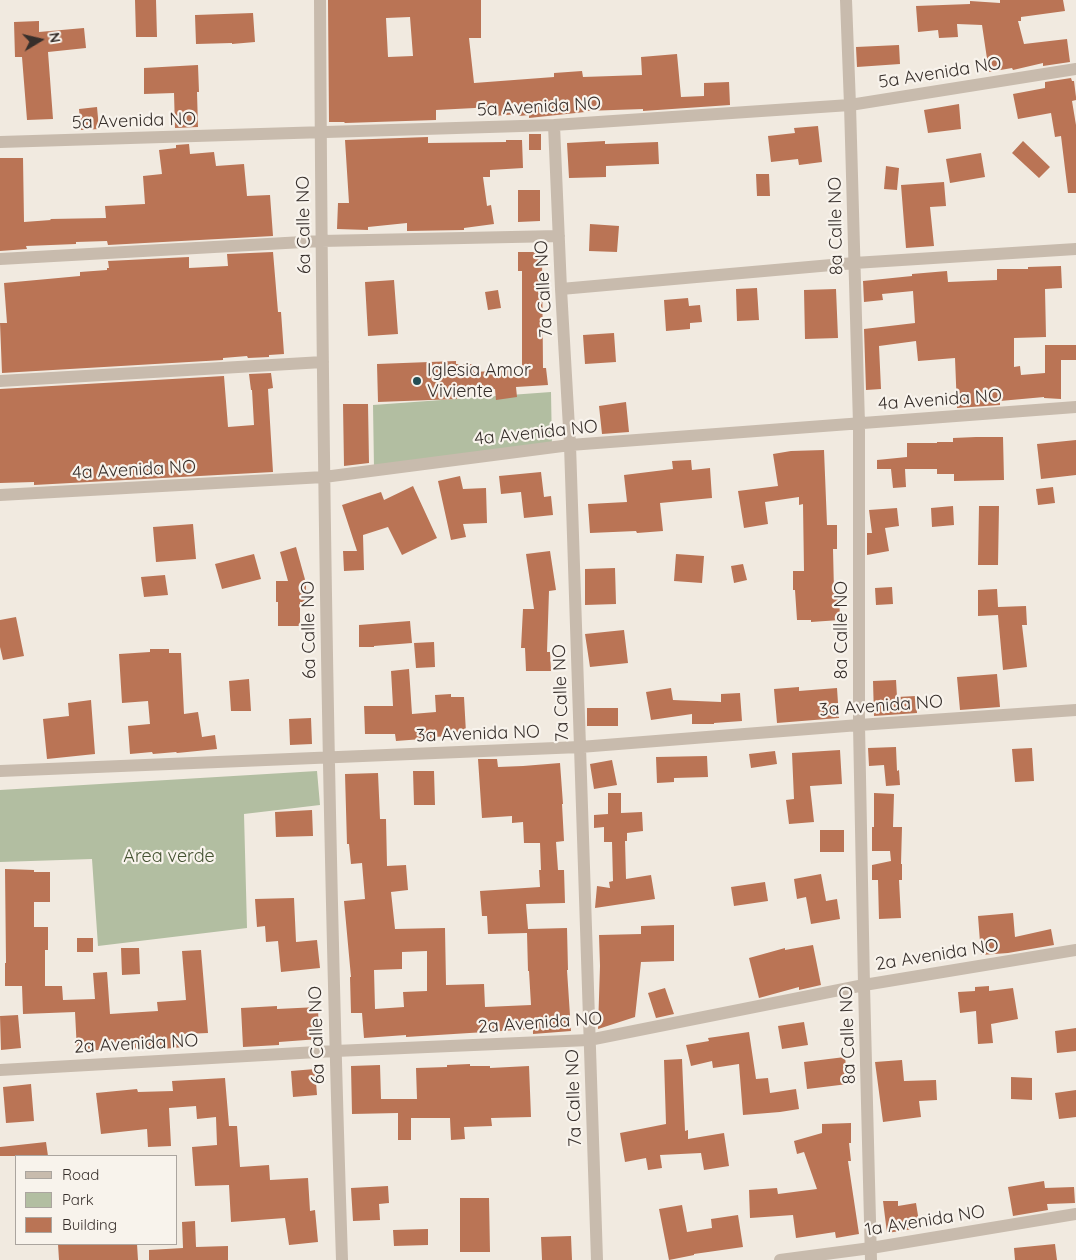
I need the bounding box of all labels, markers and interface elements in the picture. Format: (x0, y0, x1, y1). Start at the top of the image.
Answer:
north arrow (15, 15, 65, 65)
text: N (45, 31, 65, 44)
street label: 5a Avenida NO (877, 53, 1003, 93)
street label: 5a Avenida NO (476, 93, 602, 121)
street label: 5a Avenida NO (72, 108, 196, 134)
street label: 6a Calle NO (292, 176, 316, 274)
street label: 8a Calle NO (824, 177, 848, 275)
street label: 7a Calle NO (531, 240, 557, 338)
place label: Iglesia Amor Viviente (427, 360, 531, 402)
marker: Iglesia Amor Viviente (411, 375, 423, 387)
street label: 4a Avenida NO (877, 385, 1003, 415)
street label: 4a Avenida NO (473, 416, 599, 450)
street label: 4a Avenida NO (72, 456, 196, 484)
street label: 6a Calle NO (297, 581, 321, 679)
street label: 8a Calle NO (831, 581, 853, 679)
street label: 7a Calle NO (549, 644, 573, 742)
street label: 3a Avenida NO (818, 691, 944, 721)
street label: 3a Avenida NO (416, 721, 540, 747)
park label: Area verde (123, 846, 215, 868)
street label: 2a Avenida NO (874, 935, 1000, 975)
street label: 6a Calle NO (304, 986, 330, 1084)
street label: 8a Calle NO (835, 986, 861, 1084)
street label: 2a Avenida NO (477, 1008, 603, 1038)
street label: 2a Avenida NO (73, 1030, 199, 1058)
street label: 7a Calle NO (562, 1049, 586, 1147)
legend (15, 1155, 178, 1245)
text: Road (62, 1165, 99, 1184)
text: Park (62, 1190, 94, 1209)
street label: 1a Avenida NO (864, 1201, 986, 1241)
text: Building (62, 1215, 117, 1234)

